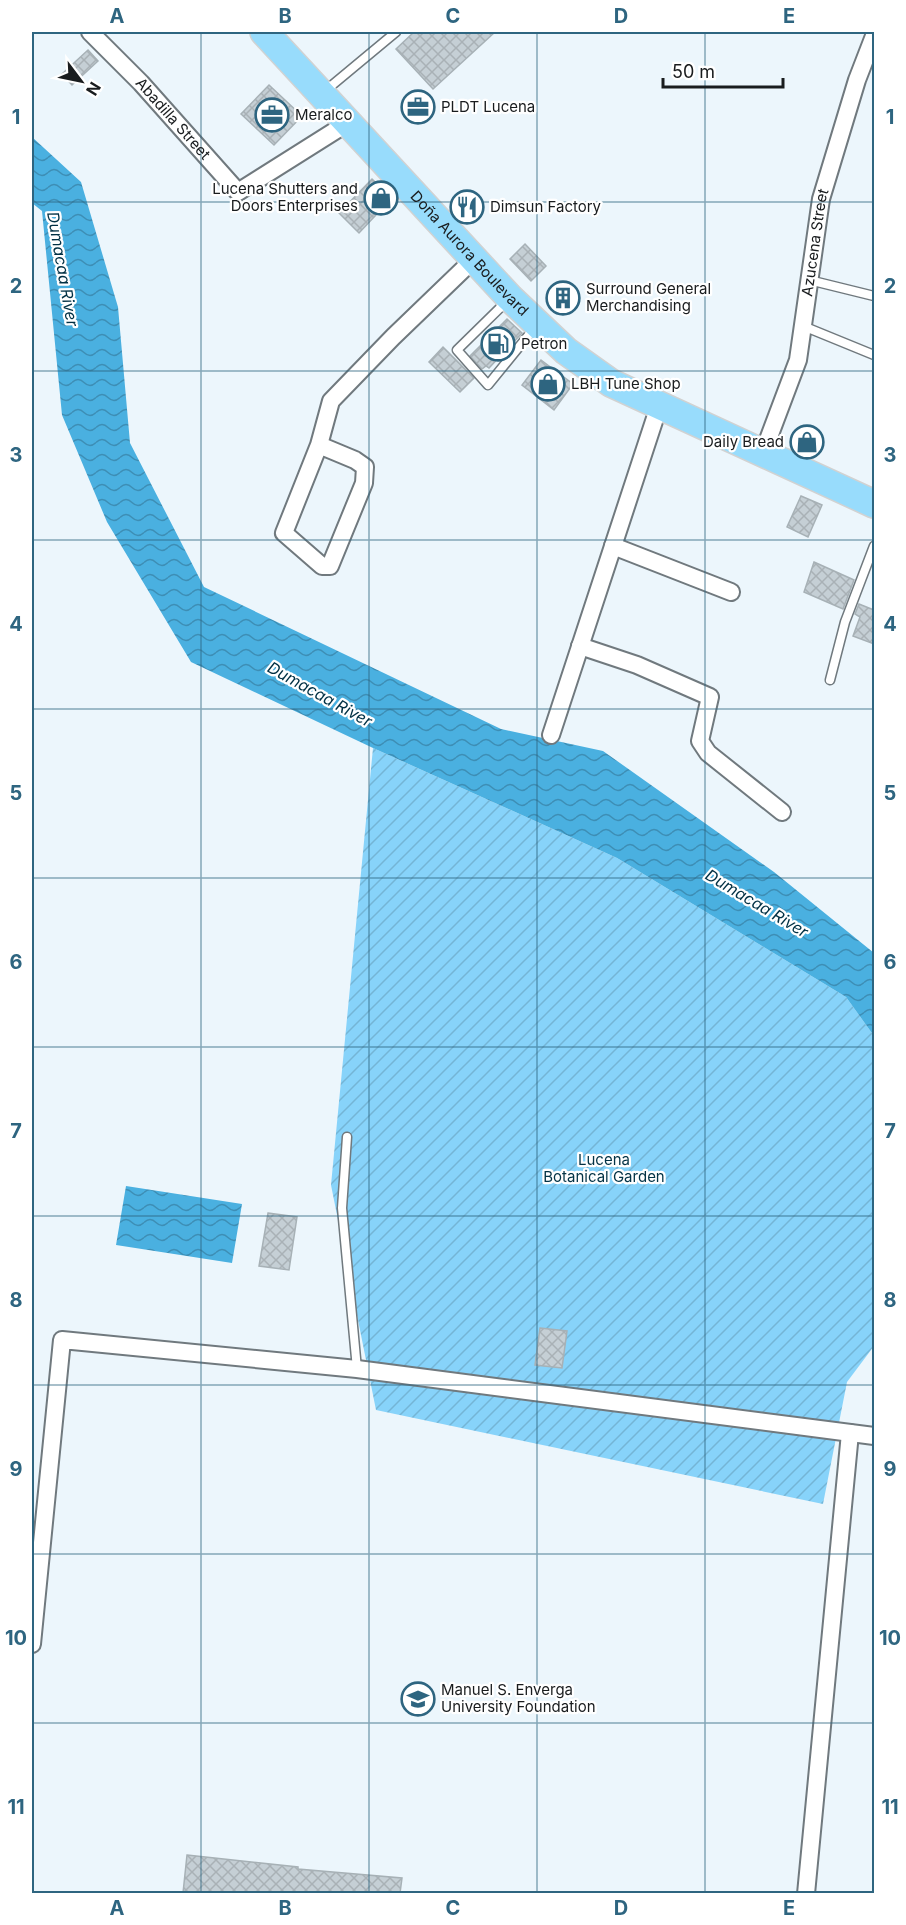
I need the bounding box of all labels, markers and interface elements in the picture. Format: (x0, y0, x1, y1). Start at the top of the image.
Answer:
text: A (110, 4, 125, 28)
text: B (278, 4, 292, 28)
text: C (446, 4, 460, 28)
text: D (614, 4, 628, 28)
text: E (783, 4, 795, 28)
north arrow (51, 51, 111, 111)
scale bar (663, 51, 783, 89)
text: 50 m (672, 61, 715, 82)
street label: Abadilla Street (132, 74, 215, 163)
text: N (82, 78, 105, 99)
office icon: PLDT Lucena (400, 89, 436, 125)
office icon: Meralco (254, 97, 290, 133)
place label: PLDT Lucena (441, 97, 535, 116)
text: 1 (12, 105, 20, 129)
place label: Meralco (295, 105, 353, 124)
text: 1 (886, 105, 894, 129)
place label: Lucena Shutters and Doors Enterprises (212, 179, 358, 215)
shop icon: Lucena Shutters and Doors Enterprises (363, 180, 399, 216)
street label: Azucena Street (797, 186, 833, 298)
street label: Doña Aurora Boulevard (407, 187, 533, 320)
restaurant icon: Dimsun Factory (449, 189, 485, 225)
place label: Dimsun Factory (490, 197, 602, 216)
water label: Dumacaa River (43, 210, 83, 329)
text: 2 (10, 274, 22, 298)
text: 2 (884, 274, 896, 298)
place label: Surround General Merchandising (586, 279, 711, 315)
building icon: Surround General Merchandising (545, 280, 581, 316)
fuel station icon: Petron (480, 326, 516, 362)
place label: Petron (521, 334, 567, 353)
shop icon: LBH Tune Shop (530, 366, 566, 402)
place label: LBH Tune Shop (571, 374, 681, 393)
shop icon: Daily Bread (789, 424, 825, 460)
place label: Daily Bread (703, 432, 784, 451)
text: 3 (10, 443, 22, 467)
text: 3 (884, 443, 896, 467)
text: 4 (9, 612, 23, 636)
text: 4 (883, 612, 897, 636)
water label: Dumacaa River (264, 657, 377, 731)
text: 5 (10, 781, 22, 805)
text: 5 (884, 781, 896, 805)
water label: Dumacaa River (702, 864, 813, 942)
text: 6 (10, 950, 23, 974)
text: 6 (884, 950, 897, 974)
text: 7 (10, 1119, 22, 1143)
text: 7 (884, 1119, 896, 1143)
park label: Lucena Botanical Garden (543, 1150, 665, 1186)
text: 8 (9, 1288, 23, 1312)
text: 8 (883, 1288, 897, 1312)
text: 9 (10, 1457, 23, 1481)
text: 9 (884, 1457, 897, 1481)
text: 10 (5, 1626, 27, 1650)
text: 10 (879, 1626, 901, 1650)
place label: Manuel S. Enverga University Foundation (441, 1680, 596, 1716)
school or university icon: Manuel S. Enverga University Foundation (400, 1681, 436, 1717)
text: 11 (7, 1795, 25, 1819)
text: 11 (881, 1795, 899, 1819)
text: A (110, 1896, 125, 1920)
text: B (278, 1896, 292, 1920)
text: C (446, 1896, 460, 1920)
text: D (614, 1896, 628, 1920)
text: E (783, 1896, 795, 1920)

